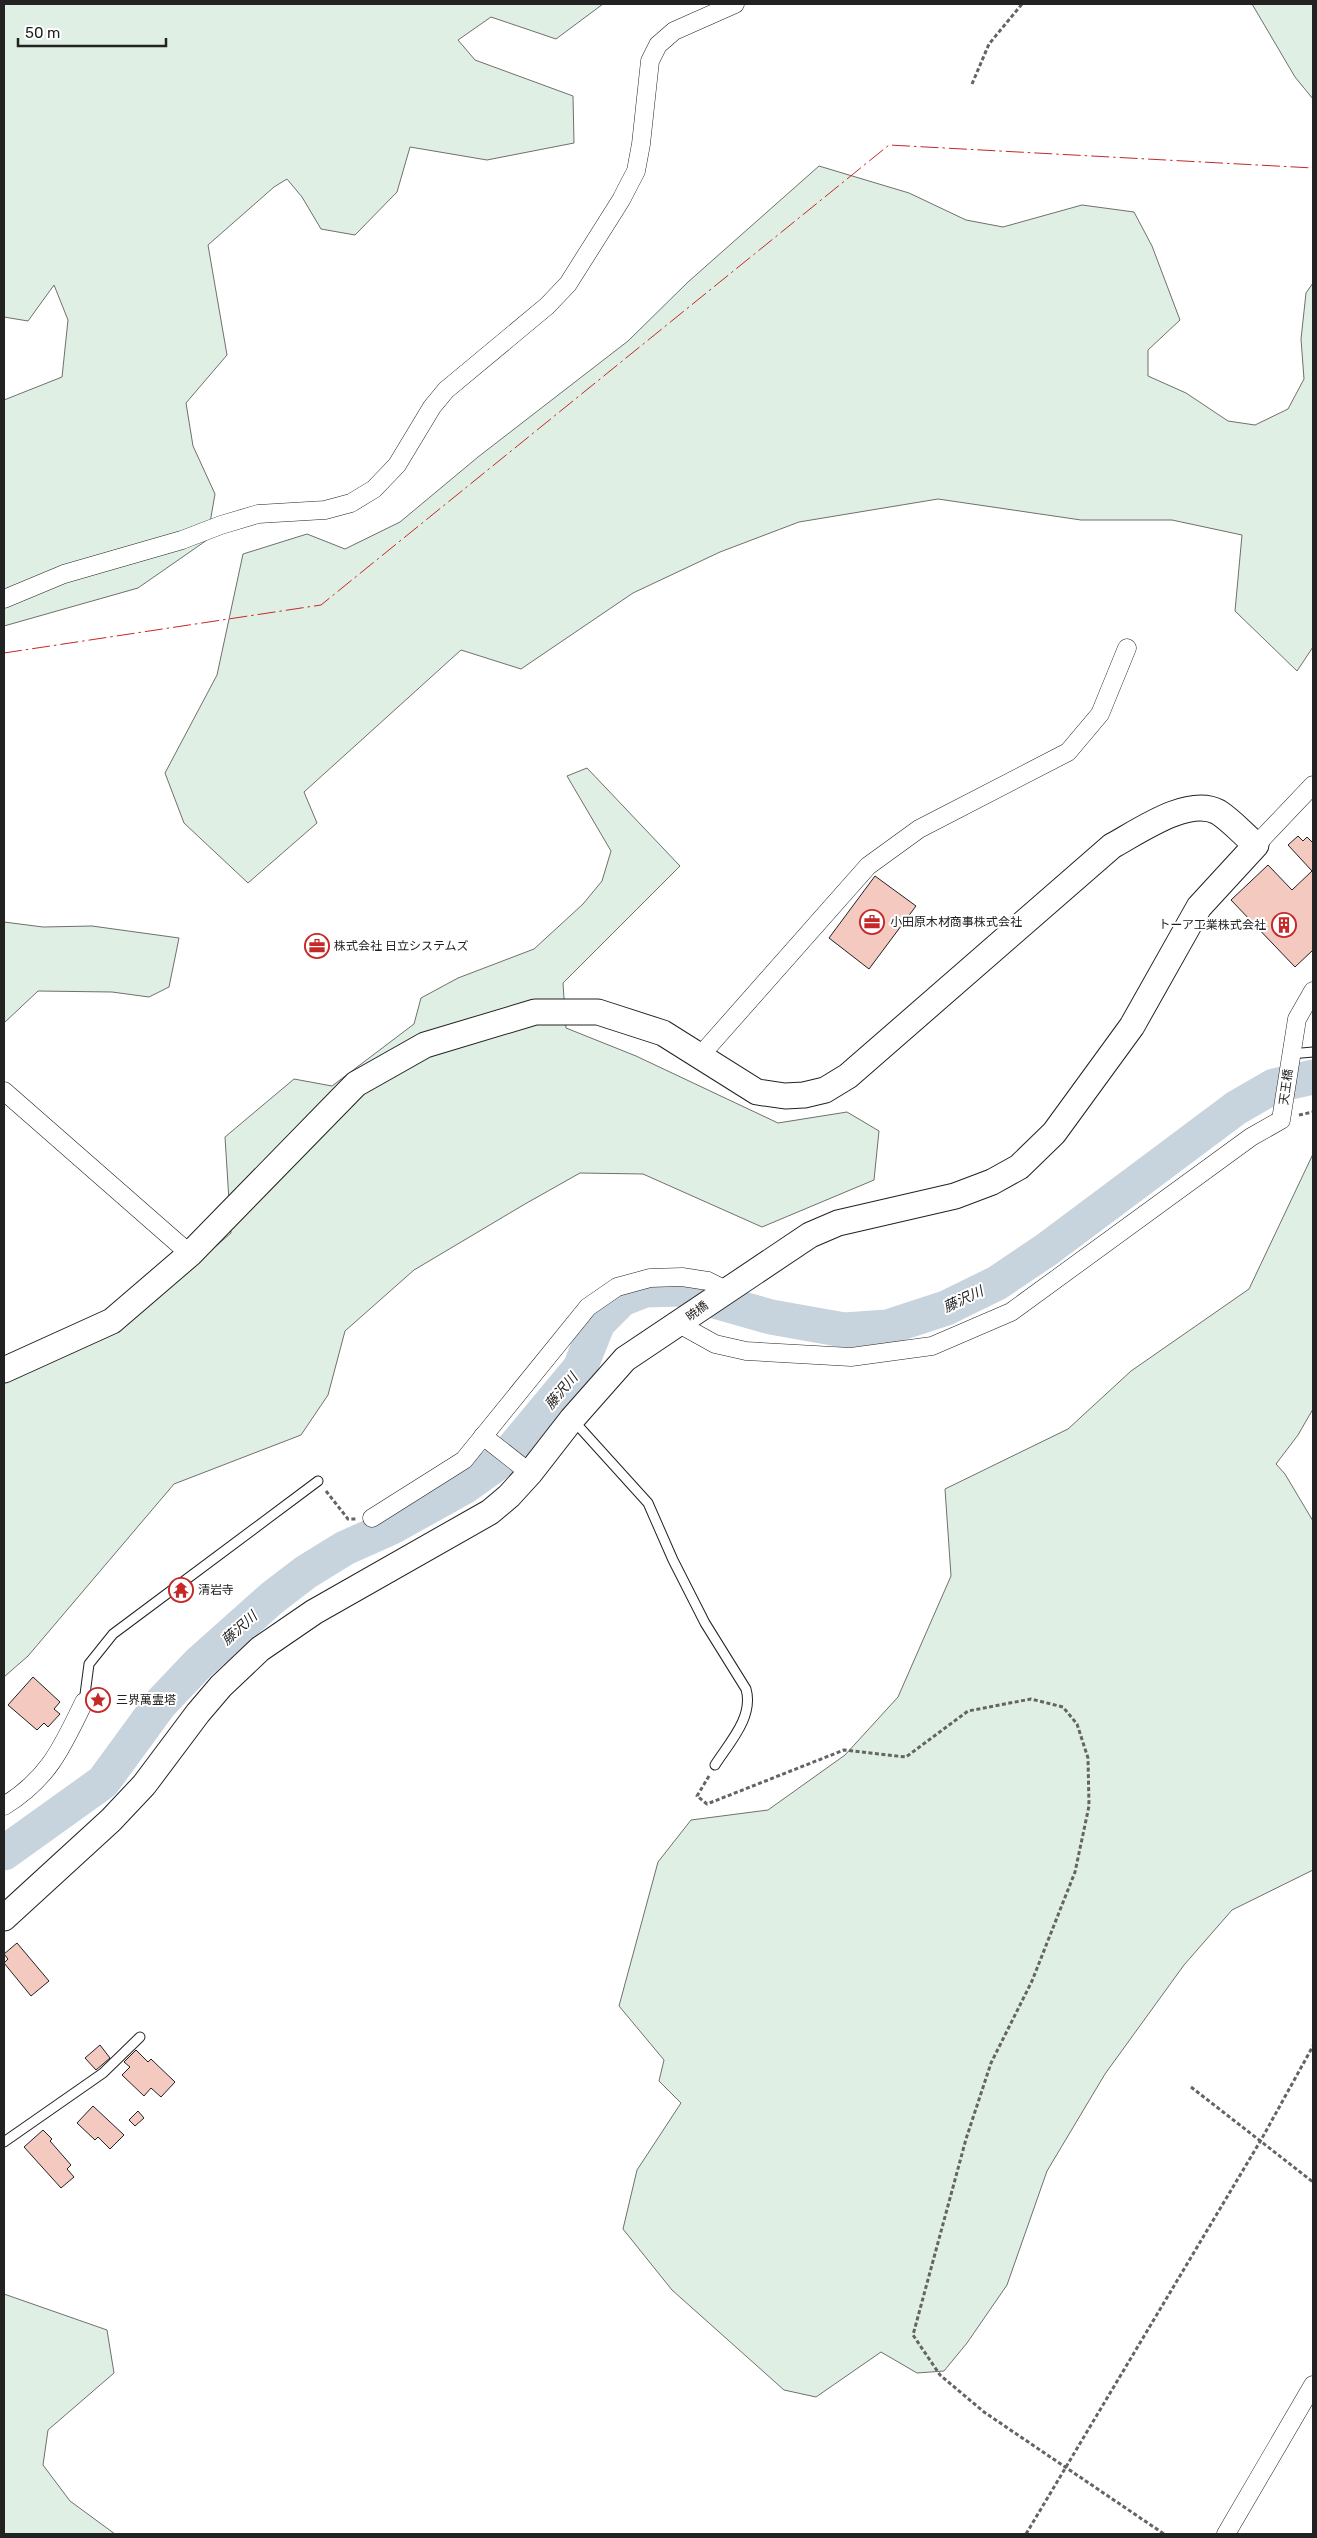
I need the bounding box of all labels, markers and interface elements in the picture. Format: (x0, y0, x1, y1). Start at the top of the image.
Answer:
scale bar (18, 15, 165, 47)
text: 50 m (25, 24, 60, 42)
office icon: 小田原木材商事株式会社 (859, 909, 885, 935)
building icon: トーア工業株式会社 (1271, 912, 1297, 938)
place label: 小田原木材商事株式会社 (890, 915, 1022, 929)
place label: トーア工業株式会社 (1158, 918, 1266, 932)
office icon: 株式会社 日立システムズ (304, 933, 330, 959)
place label: 株式会社 日立システムズ (334, 939, 469, 953)
street label: 天王橋 (1277, 1068, 1295, 1106)
water label: 藤沢川 (941, 1282, 988, 1316)
street label: 暁橋 (683, 1298, 711, 1324)
water label: 藤沢川 (541, 1368, 583, 1413)
temple icon: 清岩寺 (168, 1577, 194, 1603)
place label: 清岩寺 (198, 1583, 234, 1597)
water label: 藤沢川 (218, 1607, 262, 1649)
place icon: 三界萬霊塔 (85, 1687, 111, 1713)
place label: 三界萬霊塔 (116, 1693, 176, 1707)

